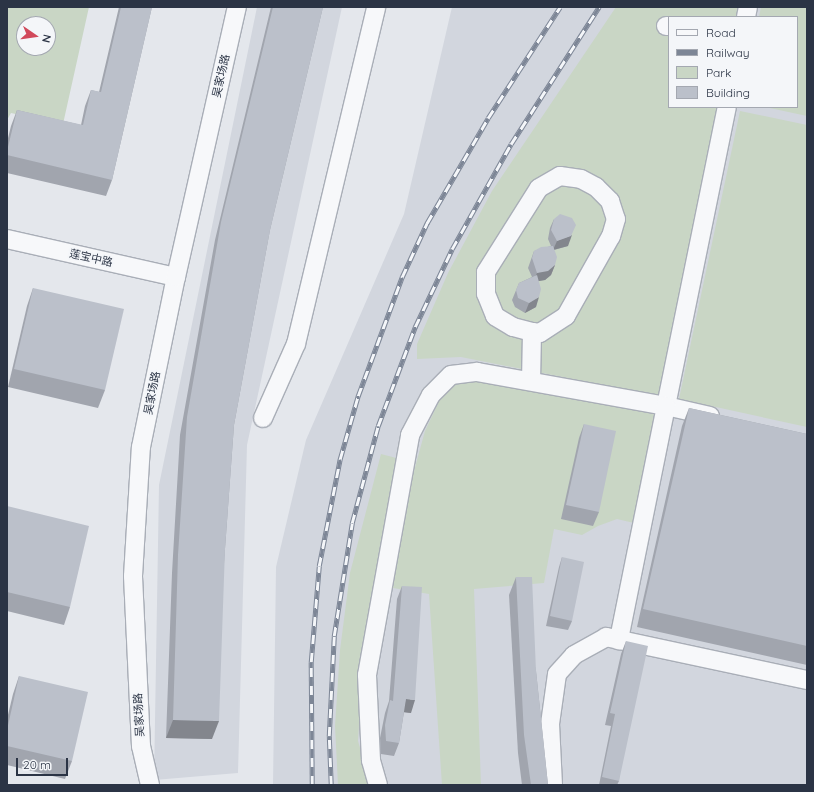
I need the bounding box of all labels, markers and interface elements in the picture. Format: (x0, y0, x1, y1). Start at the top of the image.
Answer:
north arrow (16, 16, 56, 56)
legend (668, 16, 798, 108)
text: Road (706, 25, 736, 40)
text: N (39, 33, 54, 44)
text: Railway (706, 45, 750, 60)
street label: 吴家场路 (210, 53, 232, 99)
text: Park (706, 65, 731, 80)
text: Building (706, 85, 750, 100)
street label: 莲宝中路 (68, 247, 114, 269)
street label: 吴家场路 (141, 370, 163, 416)
street label: 吴家场路 (131, 693, 147, 737)
scale bar (18, 750, 70, 776)
text: 20 m (23, 757, 51, 772)

